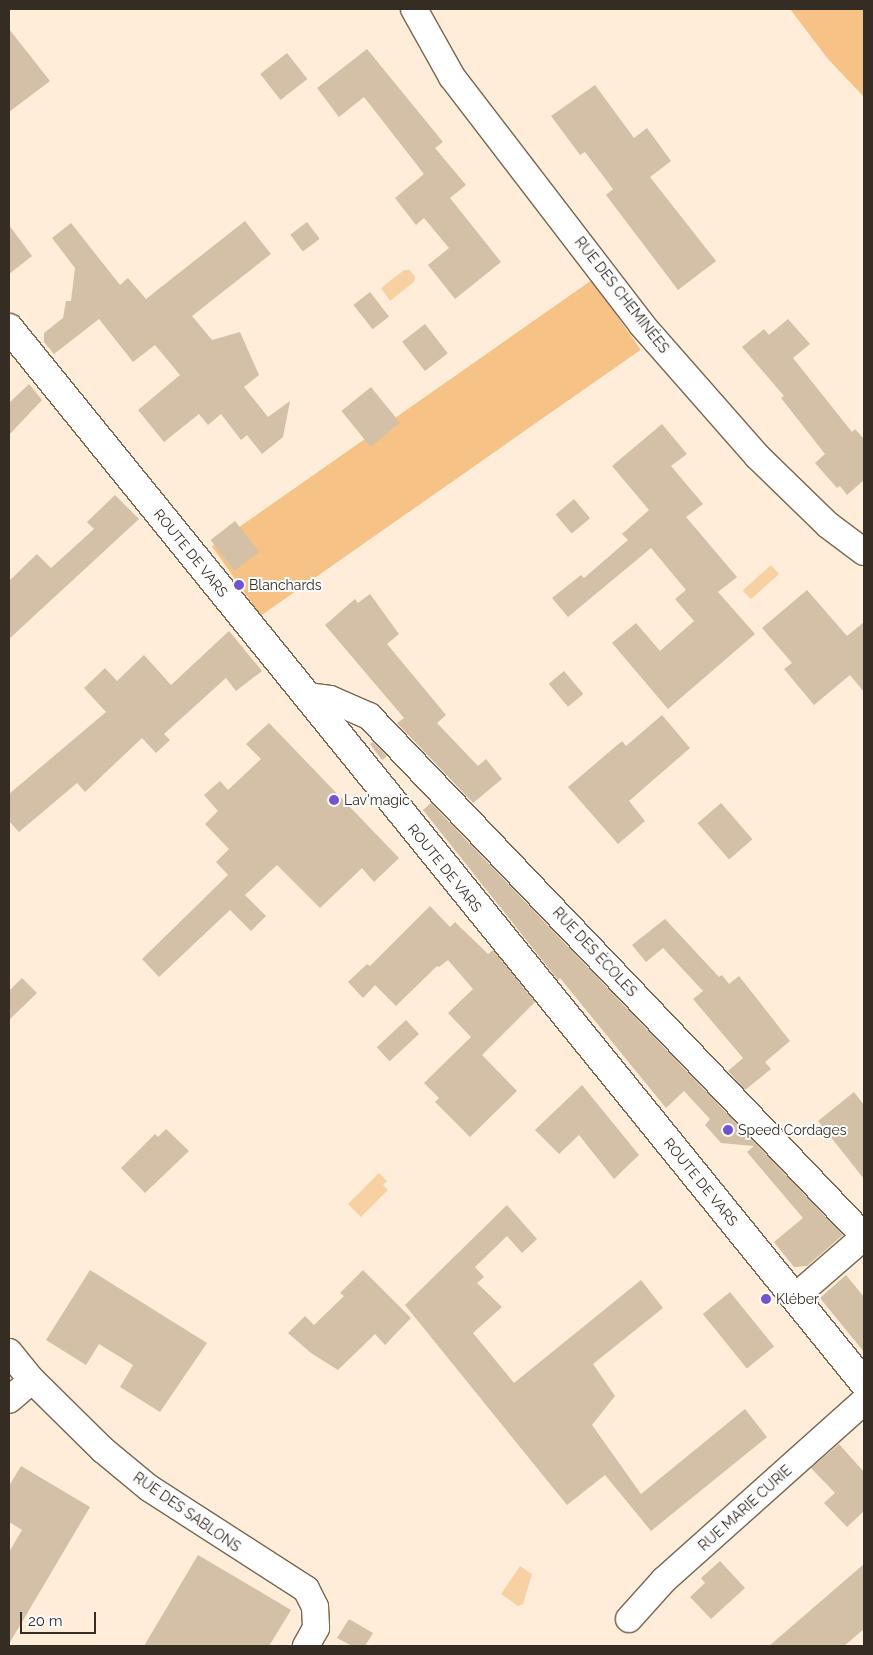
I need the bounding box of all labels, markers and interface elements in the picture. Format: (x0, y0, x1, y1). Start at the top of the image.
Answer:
street label: RUE DES CHEMINÉES (571, 234, 673, 356)
street label: ROUTE DE VARS (150, 505, 232, 601)
place label: Blanchards (249, 577, 322, 593)
marker: Blanchards (233, 579, 245, 591)
place label: Lav'magic (344, 792, 410, 808)
marker: Lav'magic (328, 794, 340, 806)
street label: ROUTE DE VARS (404, 820, 486, 916)
street label: RUE DES ÉCOLES (549, 904, 641, 1000)
place label: Speed Cordages (738, 1122, 846, 1138)
marker: Speed Cordages (722, 1124, 734, 1136)
street label: ROUTE DE VARS (660, 1134, 742, 1230)
place label: Kléber (776, 1291, 819, 1307)
marker: Kléber (760, 1293, 772, 1305)
street label: RUE MARIE CURIE (695, 1462, 795, 1554)
street label: RUE DES SABLONS (130, 1469, 244, 1555)
scale bar (22, 1602, 99, 1634)
text: 20 m (28, 1612, 63, 1630)

